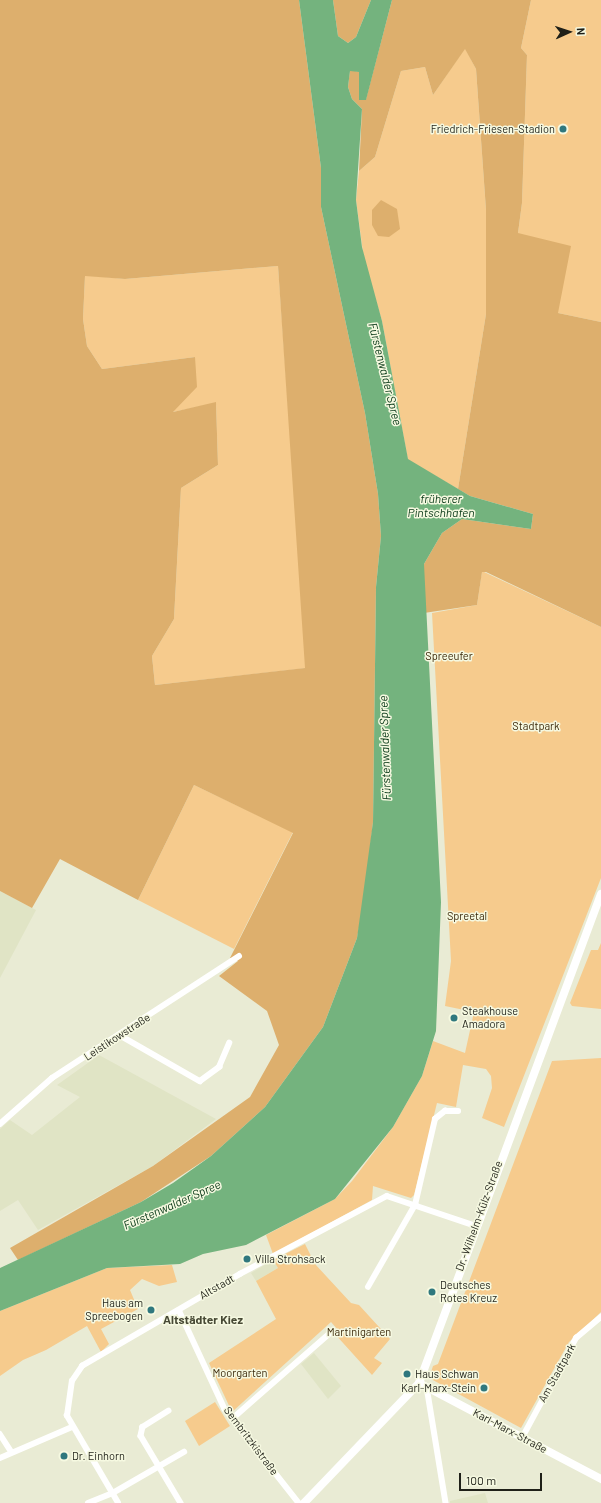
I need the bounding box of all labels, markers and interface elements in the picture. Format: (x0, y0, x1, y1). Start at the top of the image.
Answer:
north arrow (549, 12, 589, 52)
text: N (575, 27, 588, 35)
place label: Friedrich-Friesen-Stadion (431, 122, 555, 136)
marker: Friedrich-Friesen-Stadion (558, 124, 568, 134)
water label: Fürstenwalder Spree (365, 321, 405, 427)
water label: früherer Pintschhafen (408, 492, 474, 520)
park label: Spreeufer (425, 649, 473, 663)
water label: Fürstenwalder Spree (376, 695, 394, 801)
park label: Stadtpark (512, 719, 560, 733)
park label: Spreetal (447, 909, 487, 923)
place label: Steakhouse Amadora (462, 1005, 518, 1031)
street label: Leistikowstraße (81, 1011, 153, 1063)
marker: Steakhouse Amadora (449, 1013, 459, 1023)
street label: Dr.-Wilhelm-Külz-Straße (453, 1159, 505, 1273)
water label: Fürstenwalder Spree (121, 1177, 223, 1233)
place label: Villa Strohsack (255, 1252, 326, 1266)
marker: Villa Strohsack (242, 1254, 252, 1264)
street label: Altstadt (197, 1272, 237, 1302)
place label: Deutsches Rotes Kreuz (440, 1279, 497, 1305)
marker: Deutsches Rotes Kreuz (427, 1287, 437, 1297)
place label: Haus am Spreebogen (85, 1297, 143, 1323)
marker: Haus am Spreebogen (146, 1305, 156, 1315)
district label: Altstädter Kiez (163, 1313, 243, 1327)
park label: Martinigarten (327, 1325, 391, 1339)
street label: Am Stadtpark (535, 1341, 579, 1405)
park label: Moorgarten (212, 1366, 268, 1380)
place label: Haus Schwan (415, 1367, 479, 1381)
marker: Haus Schwan (402, 1369, 412, 1379)
place label: Karl-Marx-Stein (401, 1381, 476, 1395)
marker: Karl-Marx-Stein (479, 1383, 489, 1393)
street label: Sembritzkistraße (221, 1404, 281, 1478)
street label: Karl-Marx-Straße (471, 1406, 549, 1456)
place label: Dr. Einhorn (72, 1449, 125, 1463)
marker: Dr. Einhorn (59, 1451, 69, 1461)
scale bar (461, 1465, 544, 1491)
text: 100 m (466, 1473, 496, 1487)

